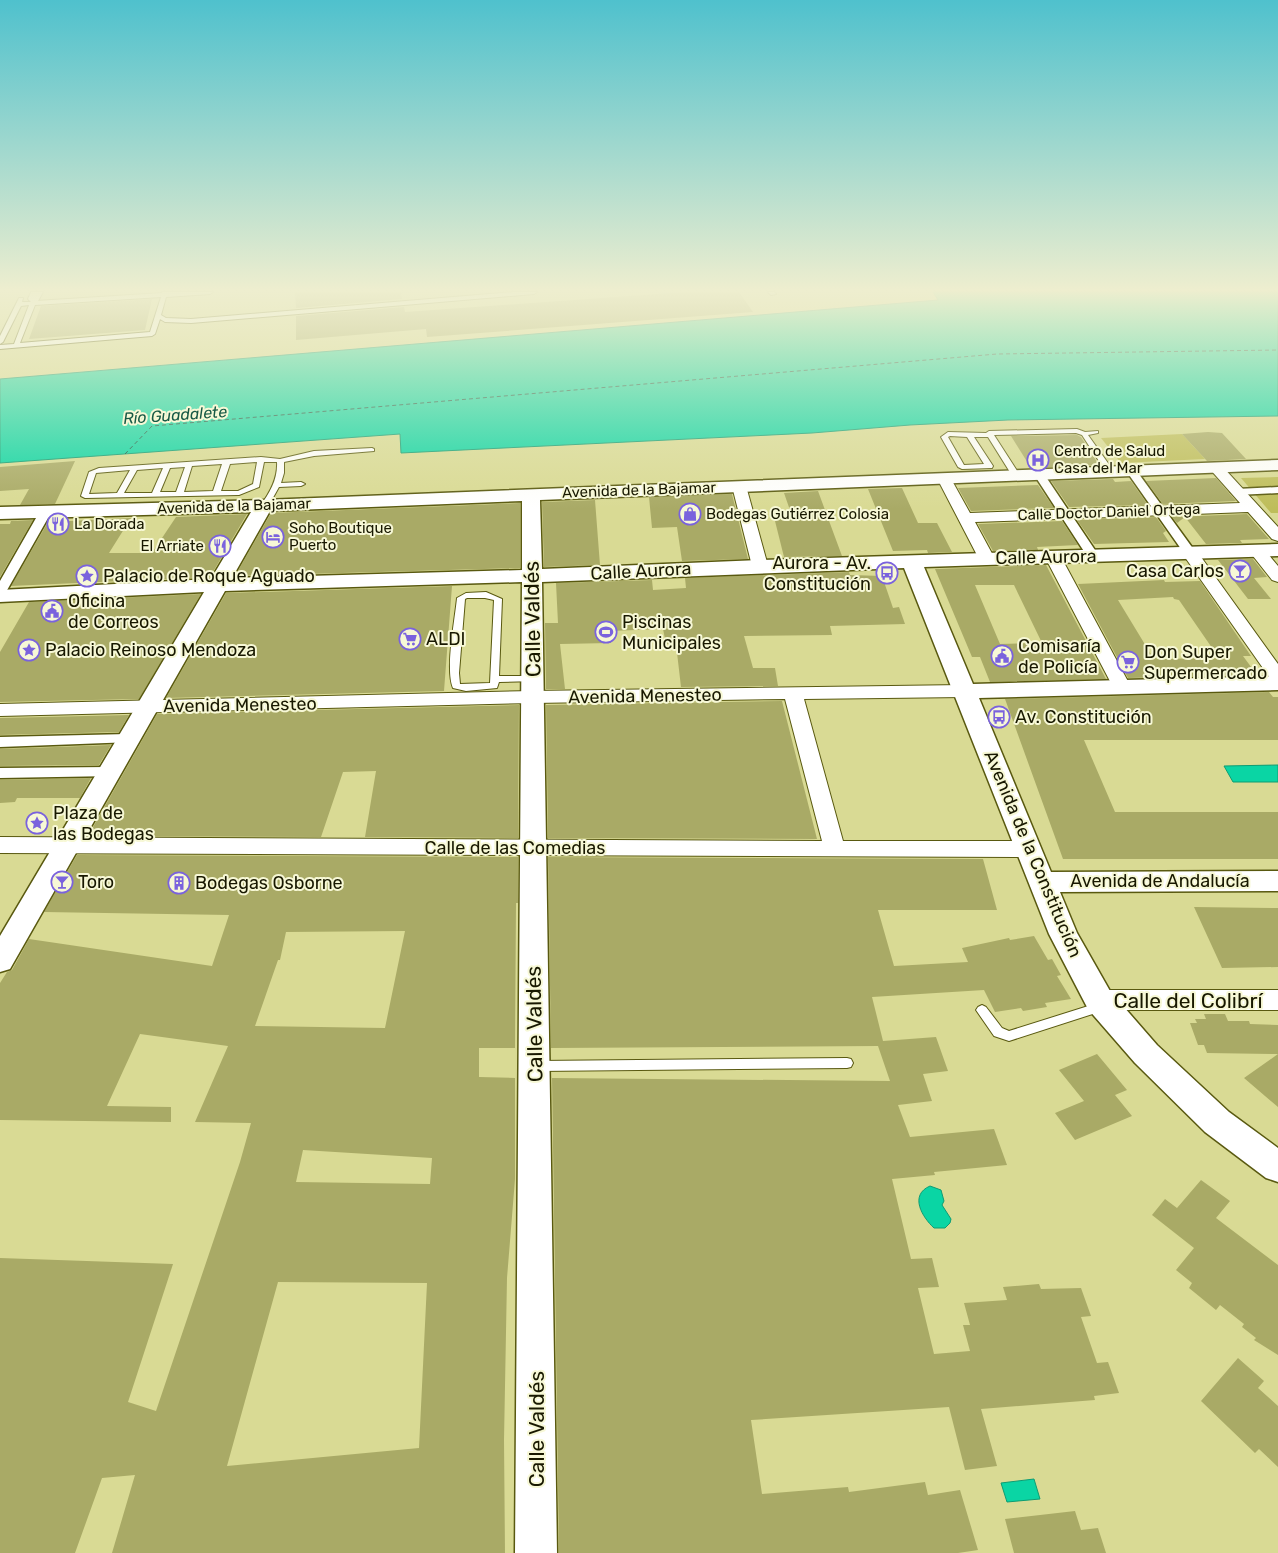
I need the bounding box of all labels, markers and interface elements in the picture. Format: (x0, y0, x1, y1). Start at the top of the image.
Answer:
water label: Río Guadalete (122, 402, 228, 428)
place label: Centro de Salud Casa del Mar (1054, 442, 1165, 477)
hospital icon: Centro de Salud Casa del Mar (1026, 448, 1050, 472)
street label: Avenida de la Bajamar (562, 478, 717, 502)
street label: Avenida de la Bajamar (157, 494, 312, 518)
street label: Calle Doctor Daniel Ortega (1017, 500, 1201, 524)
shop icon: Bodegas Gutiérrez Colosia (678, 502, 702, 526)
place label: Bodegas Gutiérrez Colosia (706, 505, 889, 523)
restaurant icon: La Dorada (46, 512, 70, 536)
place label: La Dorada (74, 515, 144, 533)
place label: Soho Boutique Puerto (289, 519, 392, 554)
hotel icon: Soho Boutique Puerto (261, 525, 285, 549)
restaurant icon: El Arriate (208, 534, 232, 558)
place label: El Arriate (140, 537, 204, 555)
street label: Calle Aurora (995, 545, 1097, 569)
place label: Aurora - Av. Constitución (764, 552, 871, 595)
street label: Calle Aurora (590, 557, 692, 585)
bar icon: Casa Carlos (1228, 559, 1252, 583)
place label: Casa Carlos (1126, 560, 1224, 582)
street label: Calle Valdés (518, 561, 546, 677)
bus stop icon: Aurora - Av. Constitución (875, 561, 899, 585)
place icon: Palacio de Roque Aguado (75, 564, 99, 588)
place label: Palacio de Roque Aguado (103, 565, 315, 587)
place label: Oficina de Correos (68, 590, 159, 633)
public building icon: Oficina de Correos (40, 599, 64, 623)
place label: Piscinas Municipales (622, 611, 721, 654)
sports icon: Piscinas Municipales (594, 620, 618, 644)
supermarket icon: ALDI (398, 627, 422, 651)
place label: ALDI (426, 628, 466, 650)
place label: Comisaría de Policía (1018, 635, 1101, 678)
place icon: Palacio Reinoso Mendoza (17, 638, 41, 662)
place label: Palacio Reinoso Mendoza (45, 639, 256, 661)
place label: Don Super Supermercado (1144, 641, 1267, 684)
public building icon: Comisaría de Policía (990, 644, 1014, 668)
supermarket icon: Don Super Supermercado (1116, 650, 1140, 674)
street label: Avenida Menesteo (568, 684, 722, 708)
street label: Avenida Menesteo (163, 693, 317, 717)
bus stop icon: Av. Constitución (987, 705, 1011, 729)
place label: Av. Constitución (1015, 706, 1152, 728)
street label: Avenida de la Constitución (979, 747, 1087, 961)
place label: Plaza de las Bodegas (53, 802, 154, 845)
place icon: Plaza de las Bodegas (25, 811, 49, 835)
street label: Calle de las Comedias (425, 837, 605, 859)
bar icon: Toro (50, 870, 74, 894)
street label: Avenida de Andalucía (1070, 870, 1250, 892)
place label: Toro (78, 871, 114, 893)
building icon: Bodegas Osborne (167, 871, 191, 895)
place label: Bodegas Osborne (195, 872, 343, 894)
street label: Calle Valdés (520, 966, 548, 1082)
street label: Calle del Colibrí (1114, 988, 1263, 1013)
street label: Calle Valdés (524, 1371, 549, 1487)

